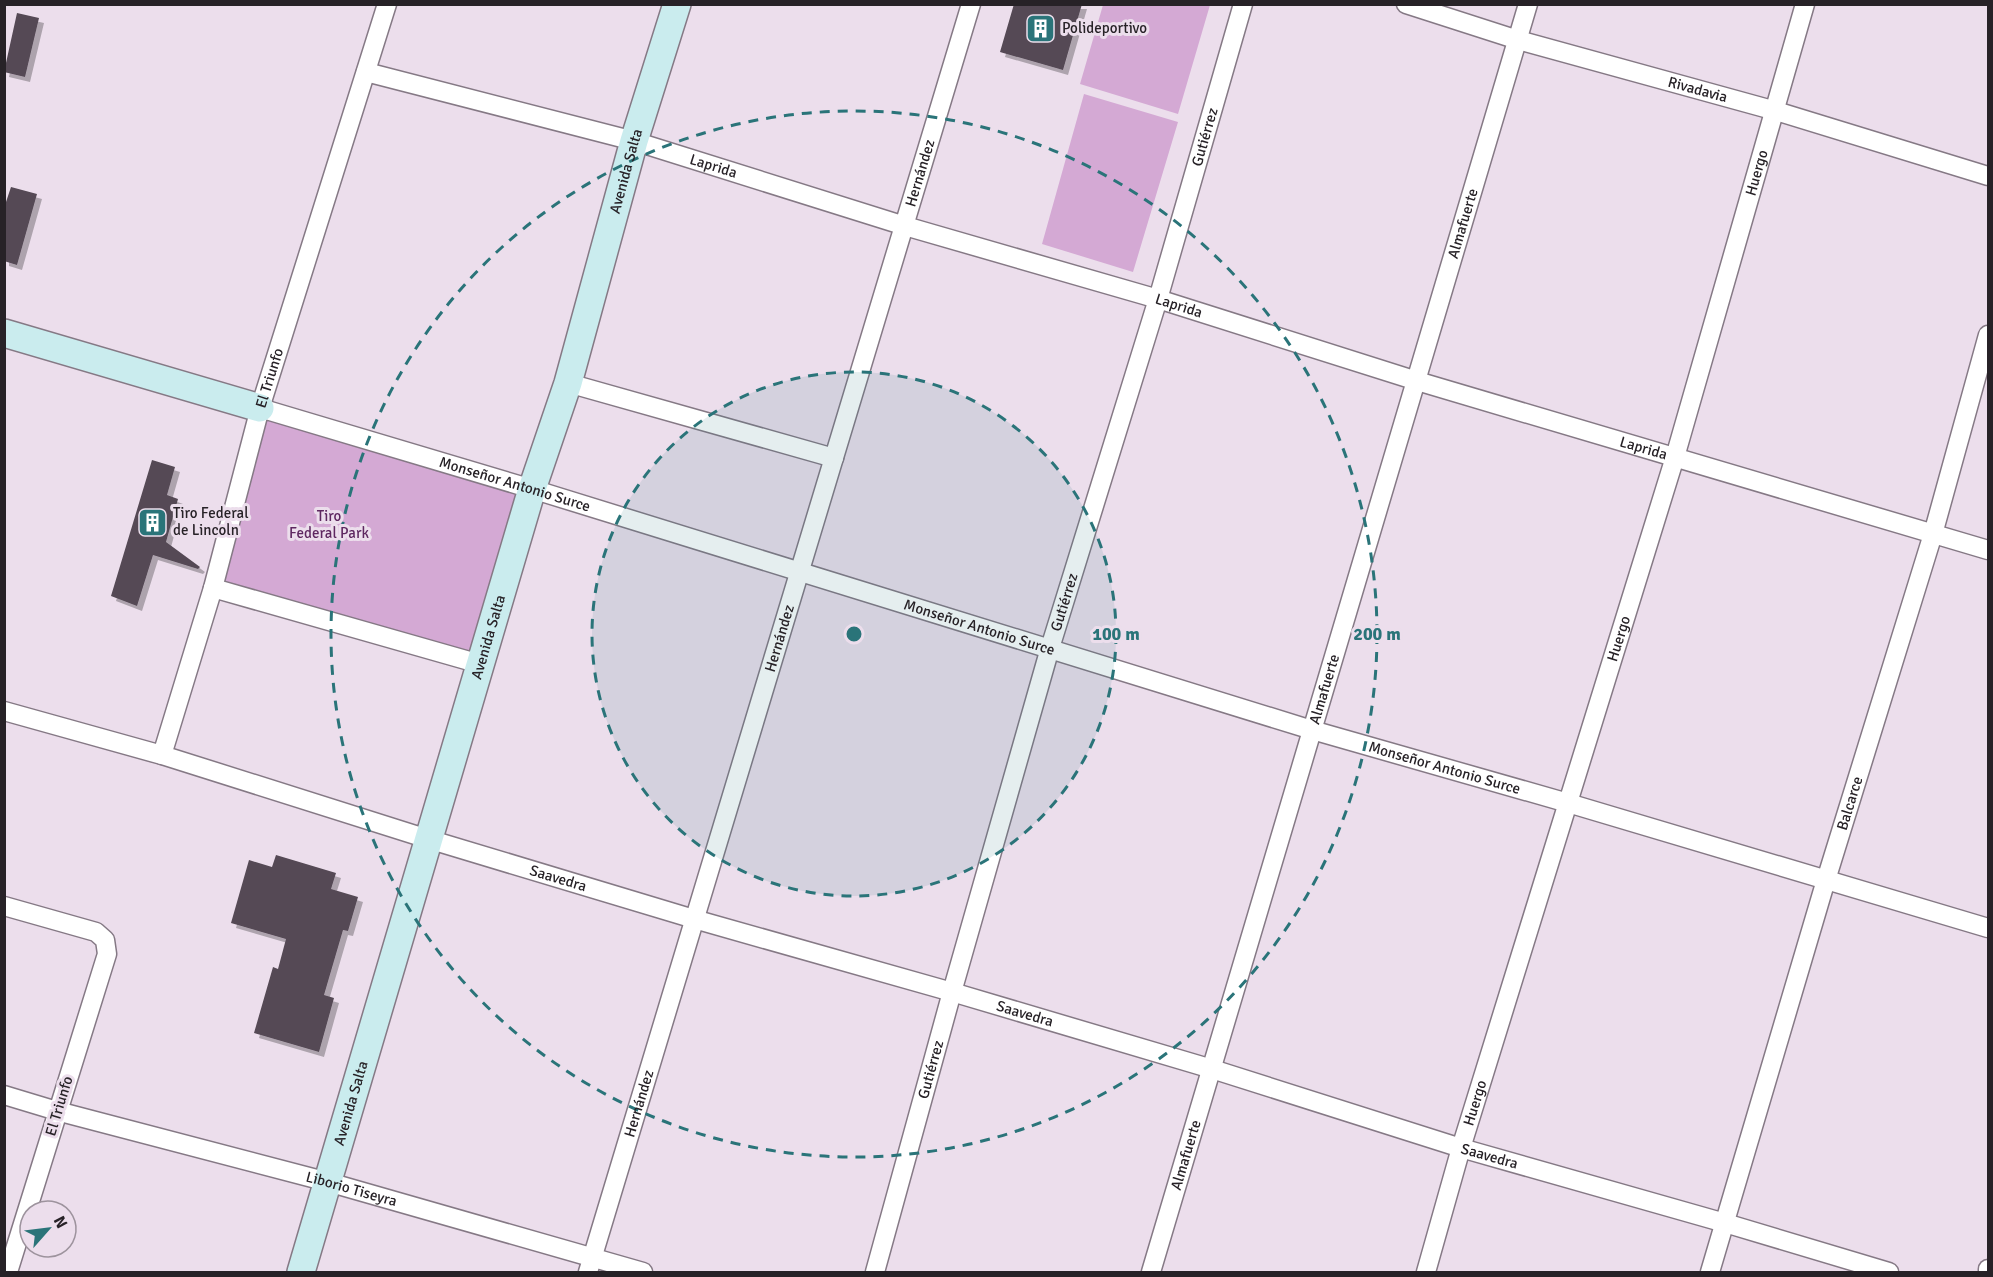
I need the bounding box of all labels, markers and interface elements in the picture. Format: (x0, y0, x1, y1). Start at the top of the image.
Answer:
building icon: Polideportivo (1025, 12, 1057, 44)
place label: Polideportivo (1062, 19, 1147, 37)
street label: Rivadavia (1666, 73, 1729, 106)
street label: Gutiérrez (1188, 105, 1222, 168)
street label: Avenida Salta (606, 126, 646, 215)
street label: Hernández (901, 137, 939, 209)
street label: Huergo (1741, 147, 1772, 198)
street label: Laprida (688, 150, 739, 182)
street label: Almafuerte (1444, 186, 1482, 261)
street label: Laprida (1153, 290, 1205, 322)
street label: El Triunfo (252, 346, 287, 410)
street label: Laprida (1618, 433, 1669, 464)
street label: Monseñor Antonio Surce (437, 453, 593, 516)
place label: Tiro Federal de Lincoln (173, 504, 249, 539)
building icon: Tiro Federal de Lincoln (136, 506, 168, 538)
park label: Tiro Federal Park (289, 507, 369, 542)
street label: Gutiérrez (1047, 571, 1082, 633)
street label: Avenida Salta (467, 593, 509, 681)
street label: Monseñor Antonio Surce (902, 595, 1057, 659)
street label: Hernández (761, 602, 798, 674)
street label: Huergo (1603, 613, 1634, 664)
text: 100 m (1092, 623, 1140, 645)
text: 200 m (1353, 623, 1401, 645)
centre of rings (844, 624, 864, 644)
street label: Almafuerte (1305, 652, 1343, 726)
street label: Monseñor Antonio Surce (1367, 738, 1523, 798)
street label: Balcarce (1833, 774, 1866, 833)
street label: Saavedra (528, 861, 589, 895)
street label: Saavedra (994, 997, 1056, 1031)
street label: Gutiérrez (914, 1038, 947, 1101)
street label: Avenida Salta (330, 1059, 372, 1148)
street label: Hernández (620, 1067, 658, 1139)
street label: El Triunfo (41, 1074, 77, 1138)
street label: Huergo (1459, 1078, 1491, 1128)
street label: Almafuerte (1167, 1118, 1205, 1192)
street label: Saavedra (1459, 1139, 1520, 1173)
street label: Liborio Tiseyra (304, 1168, 399, 1210)
north arrow (18, 1199, 78, 1259)
text: N (49, 1213, 72, 1232)

